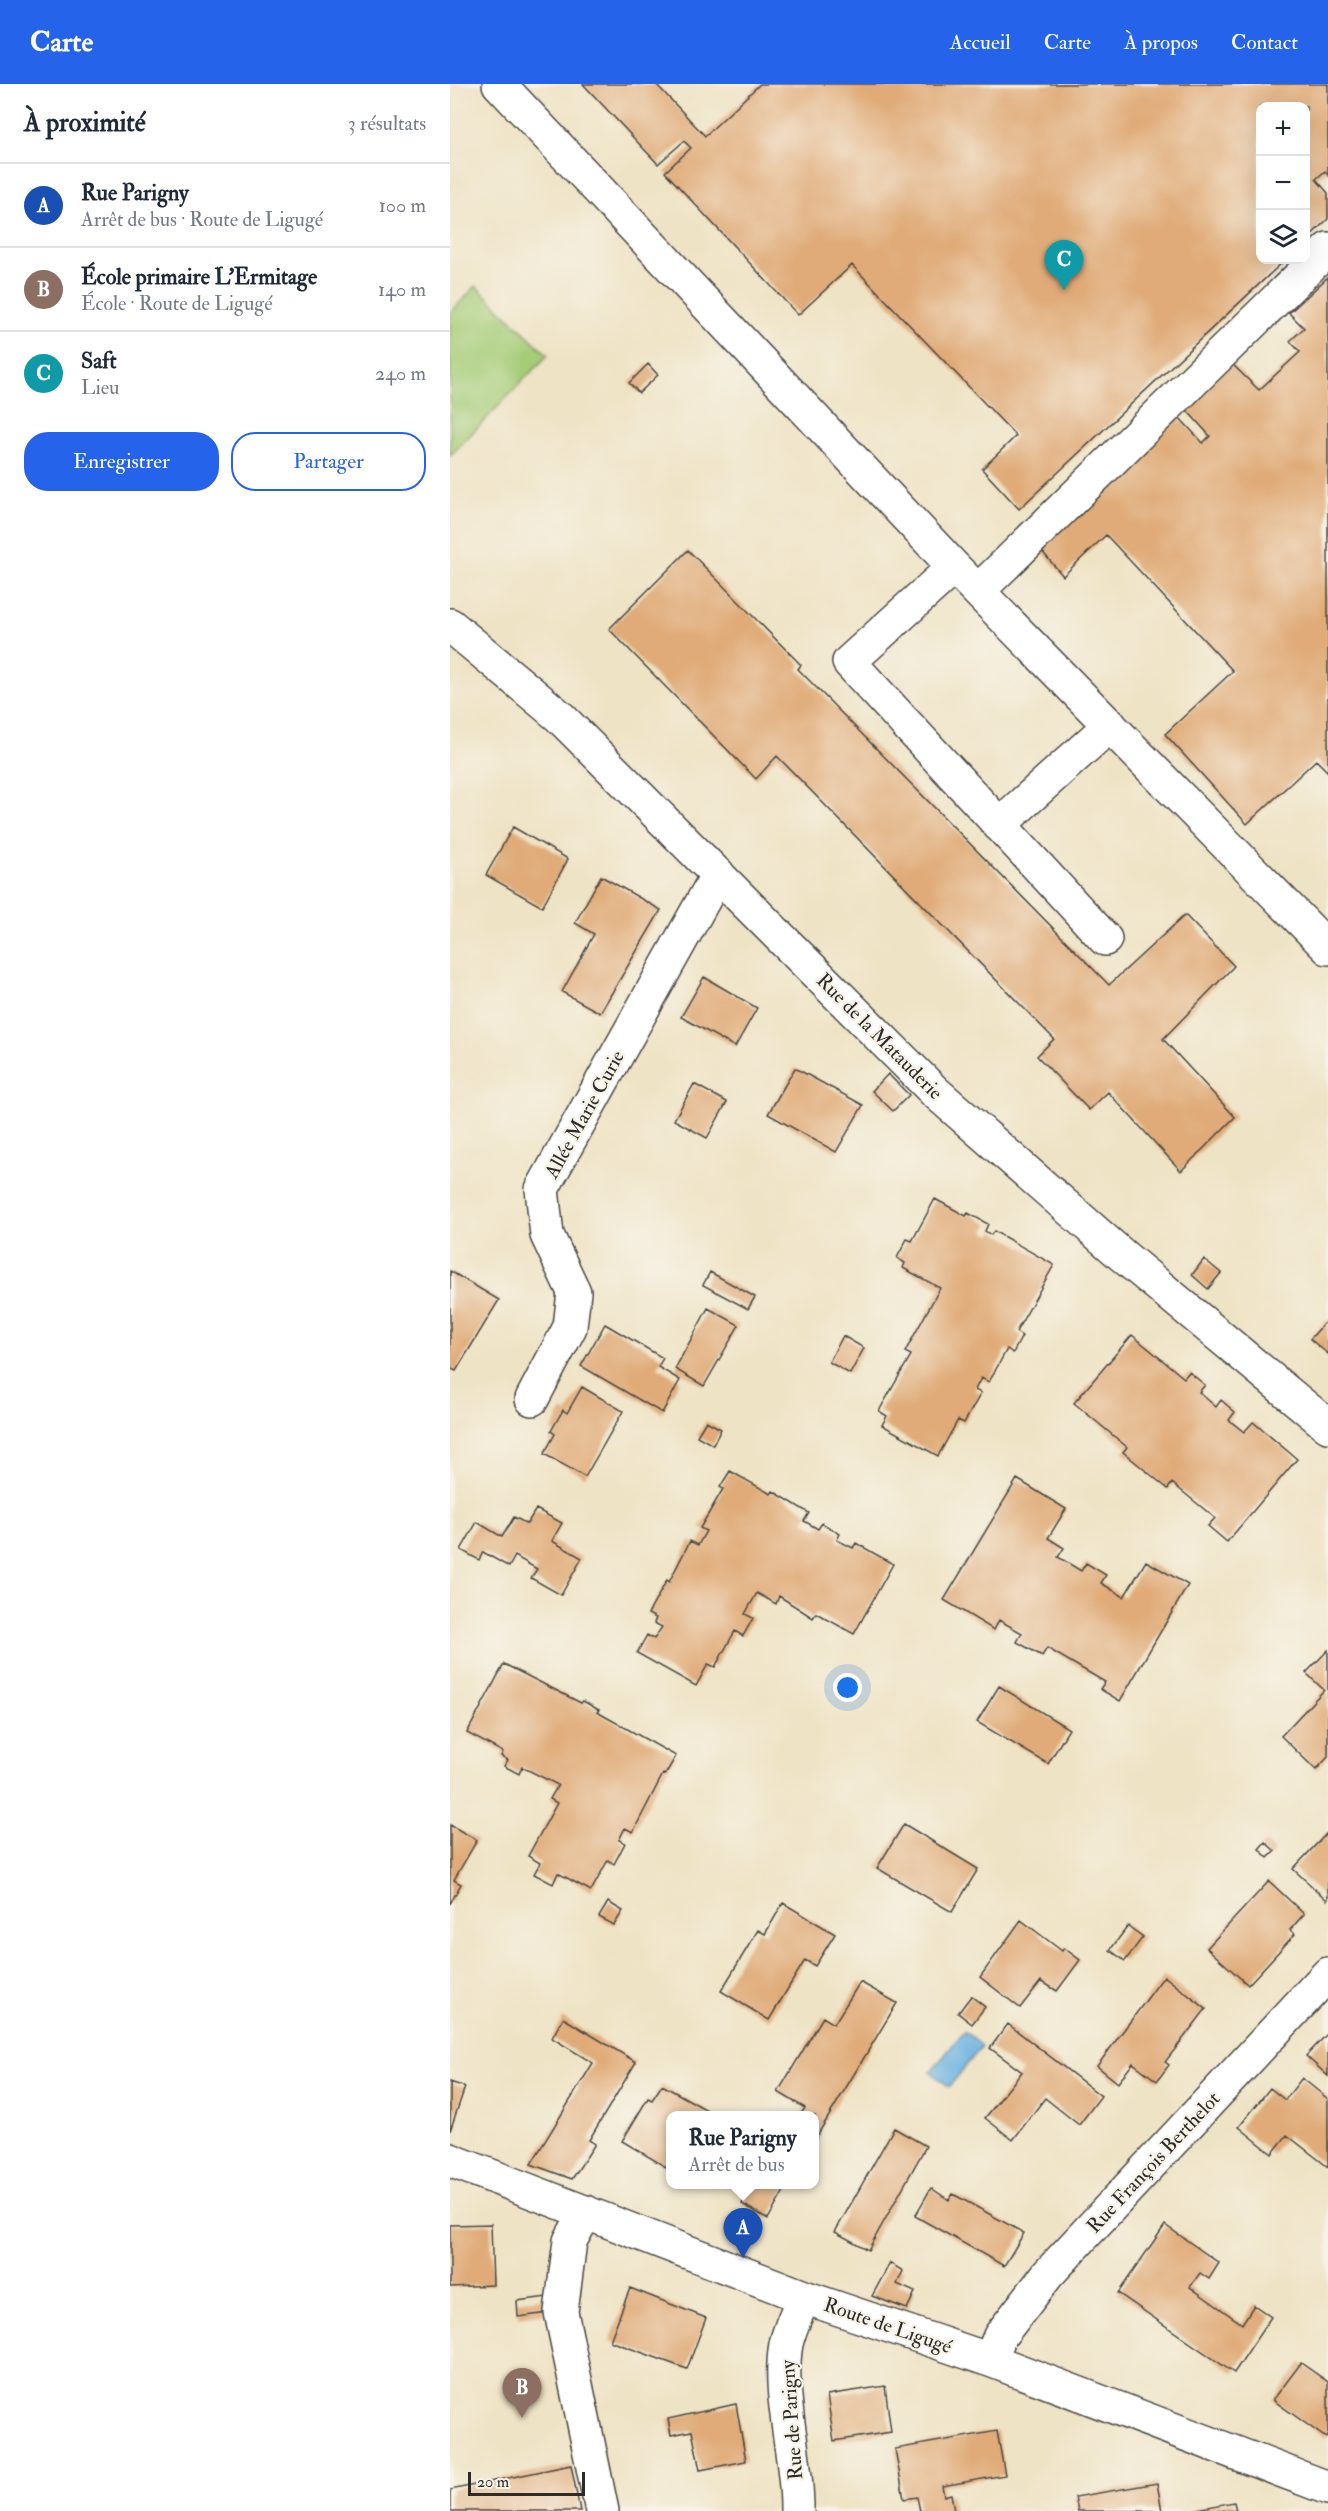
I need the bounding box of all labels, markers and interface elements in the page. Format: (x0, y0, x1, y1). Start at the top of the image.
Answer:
text: Carte (30, 25, 93, 60)
text: Accueil (950, 29, 1011, 56)
text: Carte (1044, 29, 1091, 56)
text: À propos (1124, 29, 1198, 56)
text: Contact (1231, 29, 1298, 56)
map controls (1256, 102, 1310, 264)
button: + (1256, 102, 1310, 156)
text: À proximité (24, 107, 146, 139)
text: 3 résultats (348, 111, 426, 136)
button: − (1256, 156, 1310, 210)
text: Rue Parigny (81, 179, 189, 207)
text: A (37, 193, 50, 218)
text: 100 m (379, 193, 426, 218)
text: Arrêt de bus · Route de Ligugé (81, 207, 323, 232)
button: layers (1256, 210, 1310, 264)
pin: C (1044, 240, 1084, 290)
text: École primaire L'Ermitage (81, 263, 317, 291)
text: B (37, 277, 50, 302)
text: 140 m (378, 277, 426, 302)
text: École · Route de Ligugé (81, 291, 273, 316)
text: Saft (81, 347, 117, 375)
text: C (36, 361, 51, 386)
text: 240 m (375, 361, 426, 386)
text: Lieu (81, 375, 119, 400)
button: Enregistrer (24, 432, 219, 491)
button: Partager (231, 432, 426, 491)
street label: Rue de la Matauderie (811, 968, 948, 1105)
street label: Allée Marie Curie (539, 1046, 630, 1183)
your location (833, 1673, 862, 1702)
street label: Rue François Berthelot (1081, 2086, 1226, 2238)
popup (666, 2111, 819, 2189)
text: Rue Parigny (689, 2124, 796, 2152)
text: Arrêt de bus (689, 2152, 785, 2177)
pin: A (724, 2208, 762, 2258)
street label: Route de Ligugé (820, 2292, 956, 2359)
street label: Rue de Parigny (775, 2358, 808, 2481)
pin: B (502, 2368, 542, 2418)
scale bar (468, 2469, 585, 2496)
text: 20 m (477, 2472, 509, 2492)

